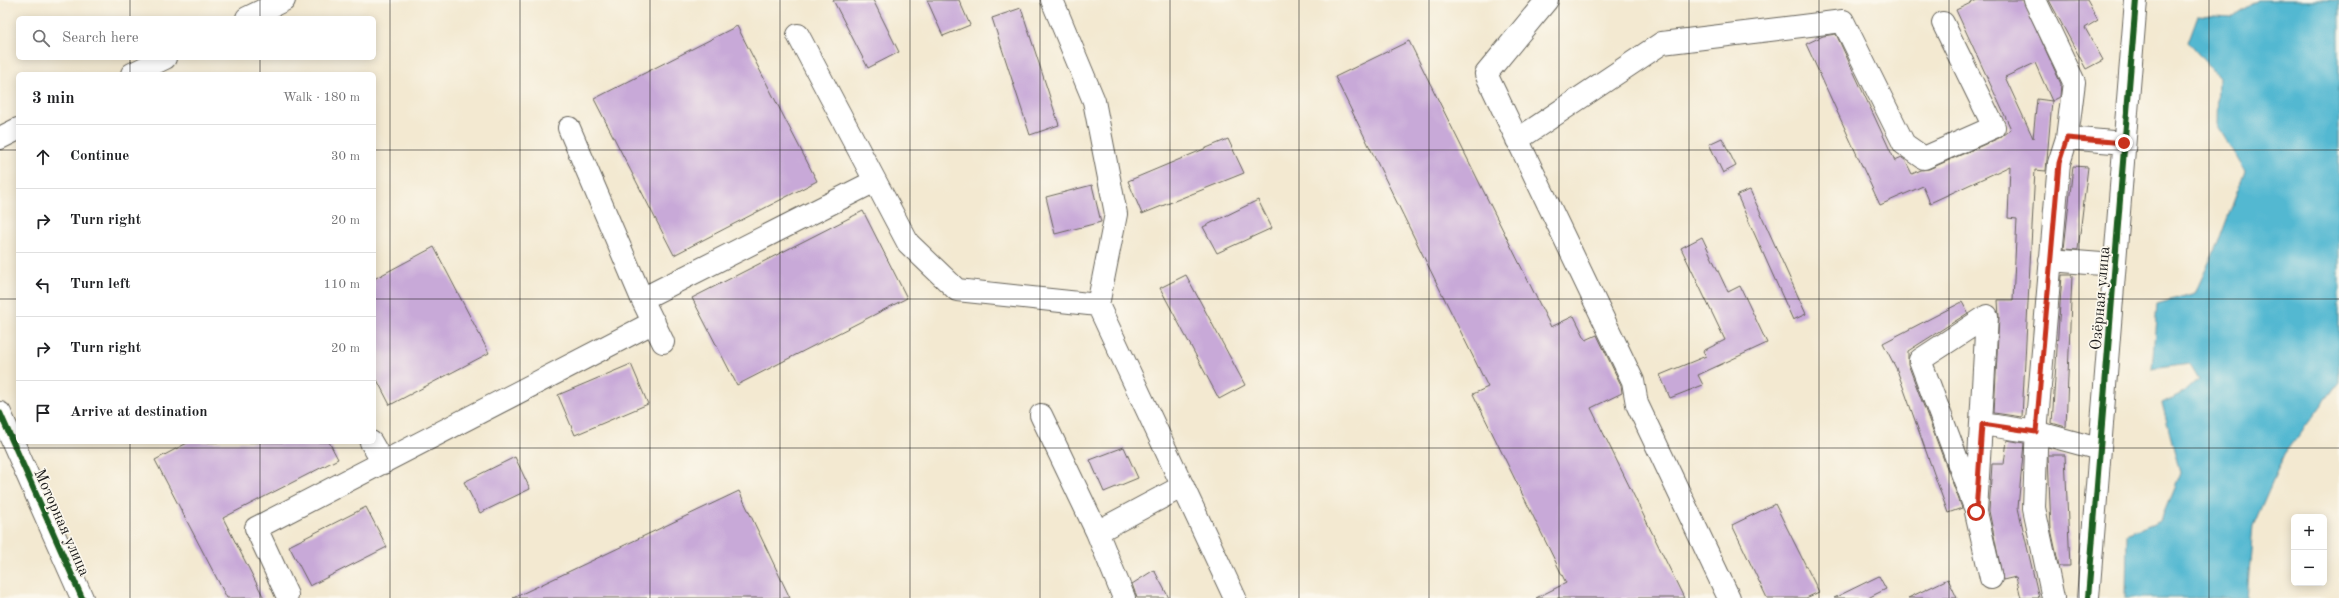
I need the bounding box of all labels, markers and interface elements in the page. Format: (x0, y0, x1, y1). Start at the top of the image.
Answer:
search box (16, 16, 376, 60)
icon: search (30, 27, 52, 49)
text: Search here (62, 31, 139, 46)
text: 3 min (32, 90, 75, 107)
text: Walk · 180 m (283, 91, 360, 104)
route end (2115, 134, 2133, 152)
icon: ahead (32, 146, 54, 168)
text: Continue (70, 149, 129, 164)
text: 30 m (331, 150, 360, 163)
icon: right (32, 210, 54, 232)
text: Turn right (70, 213, 141, 228)
text: 20 m (331, 214, 360, 227)
street label: Озёрная улица (2088, 245, 2114, 351)
icon: left (32, 274, 54, 296)
text: Turn left (70, 277, 130, 292)
text: 110 m (323, 278, 360, 291)
icon: right (32, 338, 54, 360)
text: Turn right (70, 341, 141, 356)
text: 20 m (331, 342, 360, 355)
icon: arrive (32, 402, 54, 424)
text: Arrive at destination (70, 405, 208, 420)
street label: Моторная улица (30, 467, 92, 579)
route start (1967, 503, 1985, 521)
map controls (2291, 514, 2327, 586)
button: + (2291, 514, 2327, 550)
button: − (2291, 550, 2327, 586)

